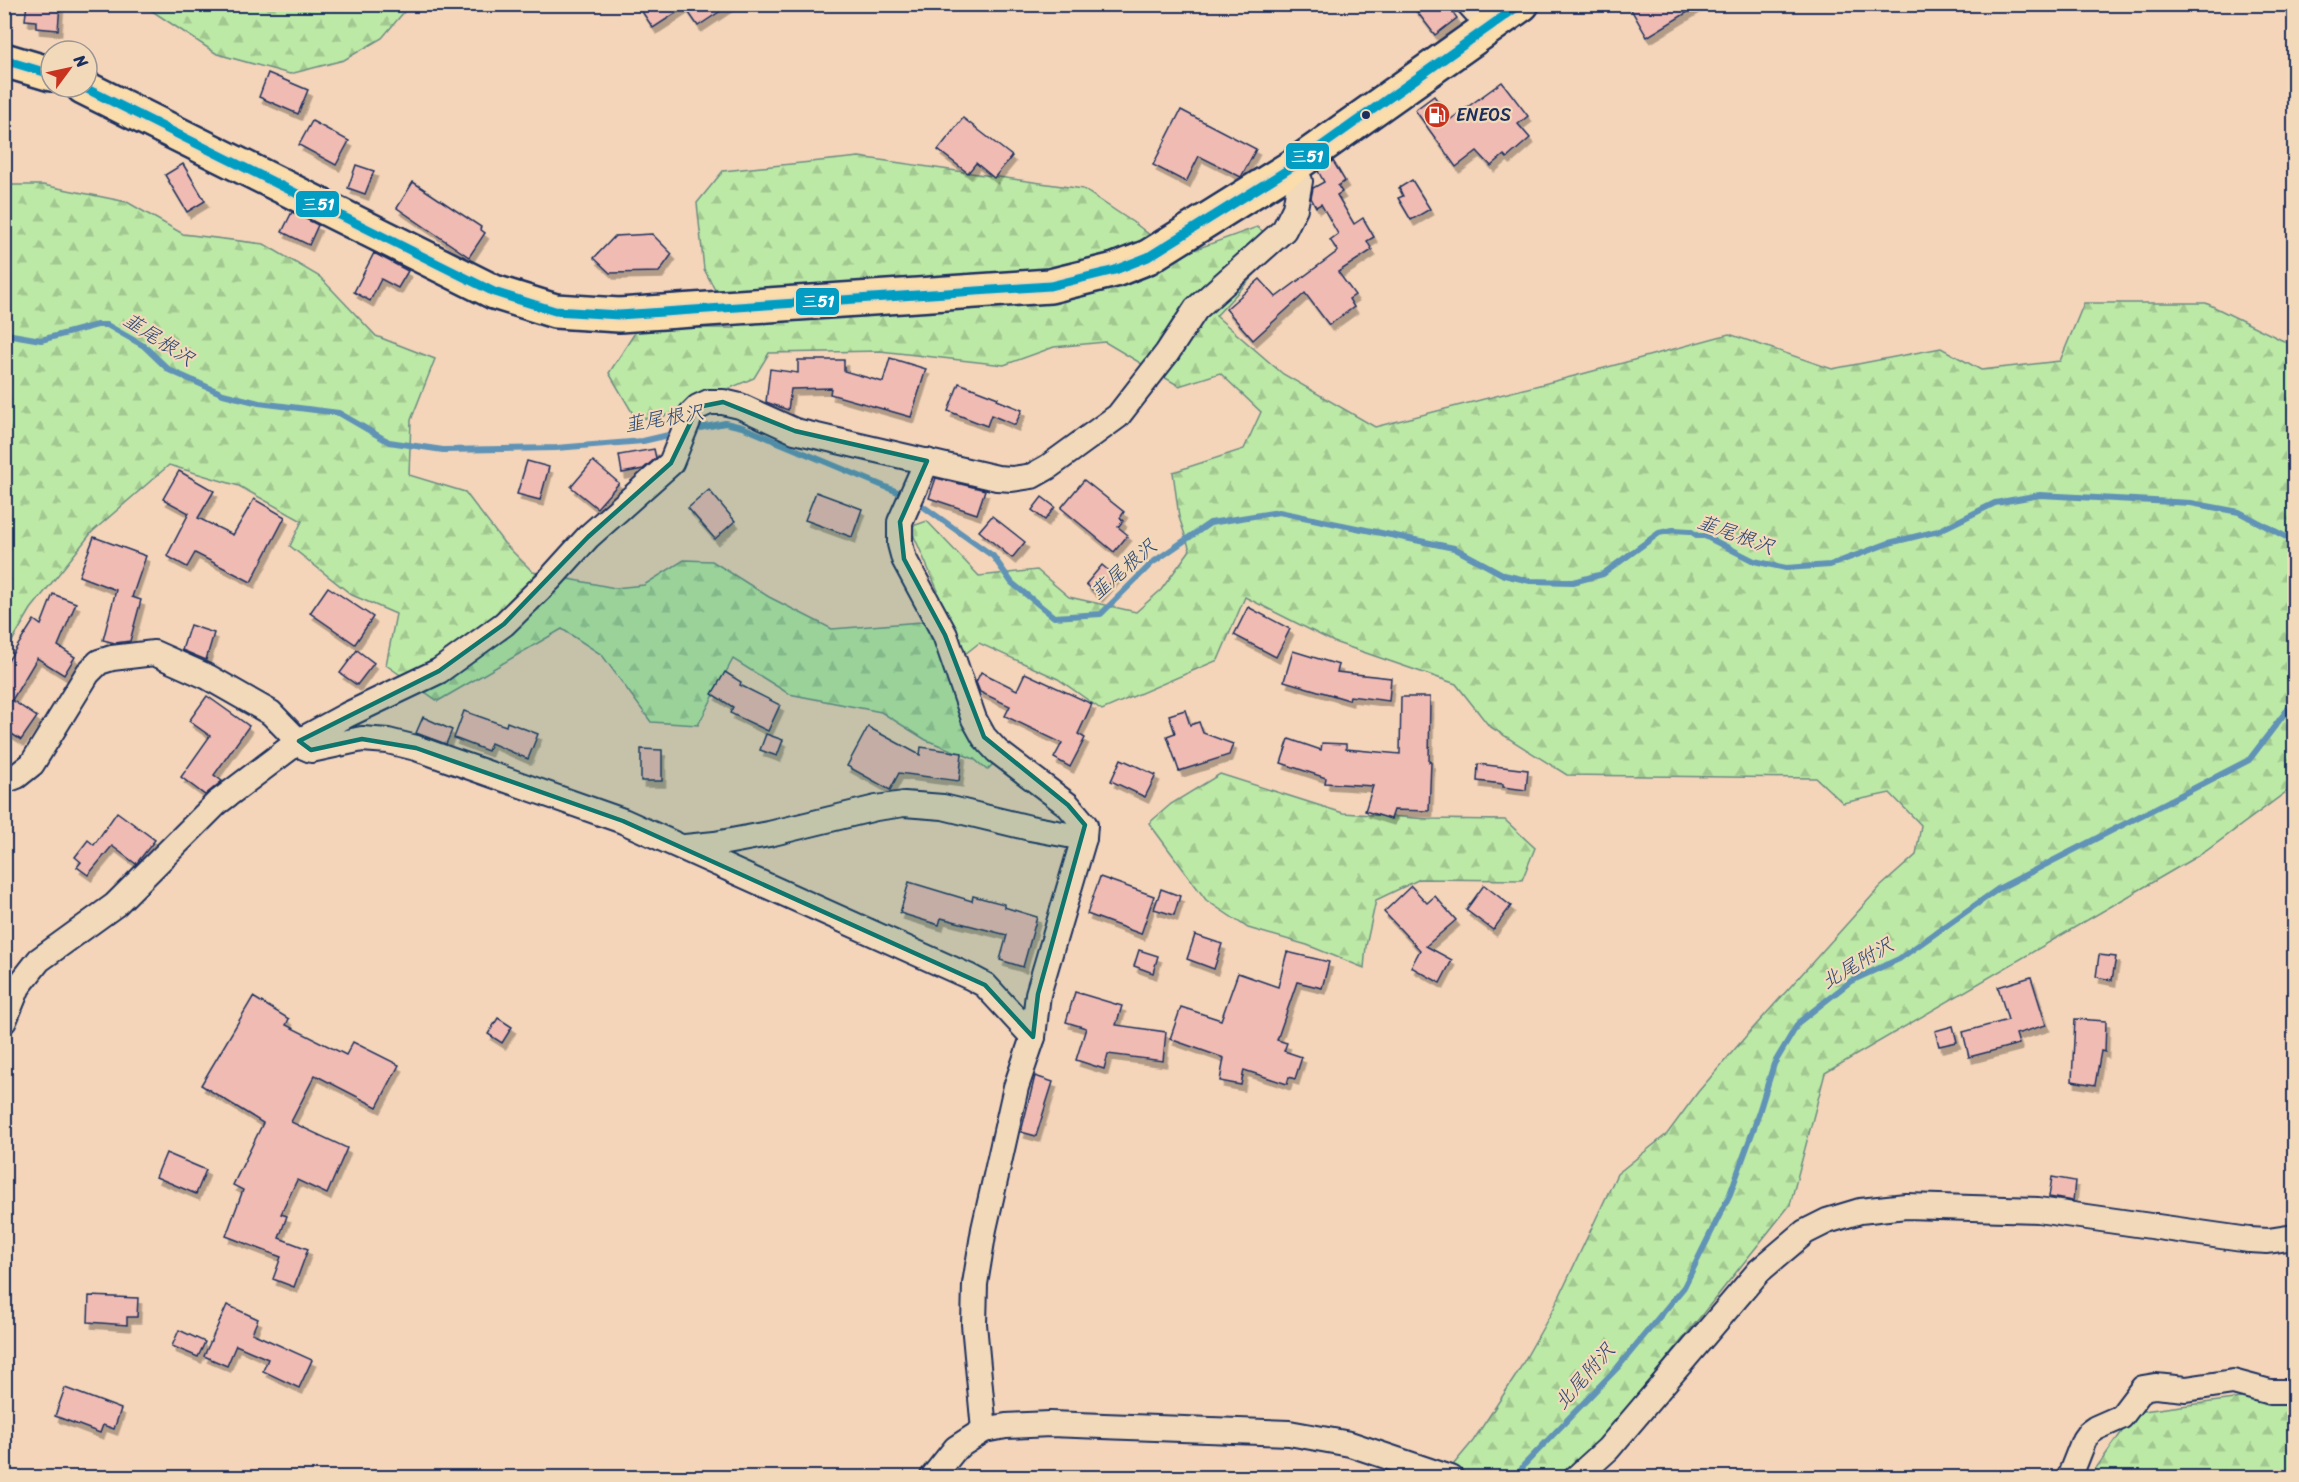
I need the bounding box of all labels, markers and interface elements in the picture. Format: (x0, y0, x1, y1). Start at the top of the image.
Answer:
north arrow (39, 39, 99, 99)
text: N (65, 48, 97, 74)
place label: ENEOS (1456, 99, 1511, 131)
fuel station icon: ENEOS (1422, 100, 1452, 130)
unlabelled marker (1360, 109, 1372, 121)
line badge: 三51 (1285, 142, 1330, 170)
text: 三51 (1291, 142, 1323, 171)
line badge: 三51 (295, 190, 340, 218)
text: 三51 (302, 190, 334, 219)
line badge: 三51 (795, 287, 840, 316)
text: 三51 (802, 287, 834, 316)
water label: 韮尾根沢 (116, 303, 203, 376)
water label: 韮尾根沢 (622, 394, 708, 443)
water label: 韮尾根沢 (1692, 504, 1780, 565)
water label: 韮尾根沢 (1082, 529, 1166, 609)
water label: 北尾附沢 (1814, 927, 1901, 999)
water label: 北尾附沢 (1545, 1334, 1624, 1418)

